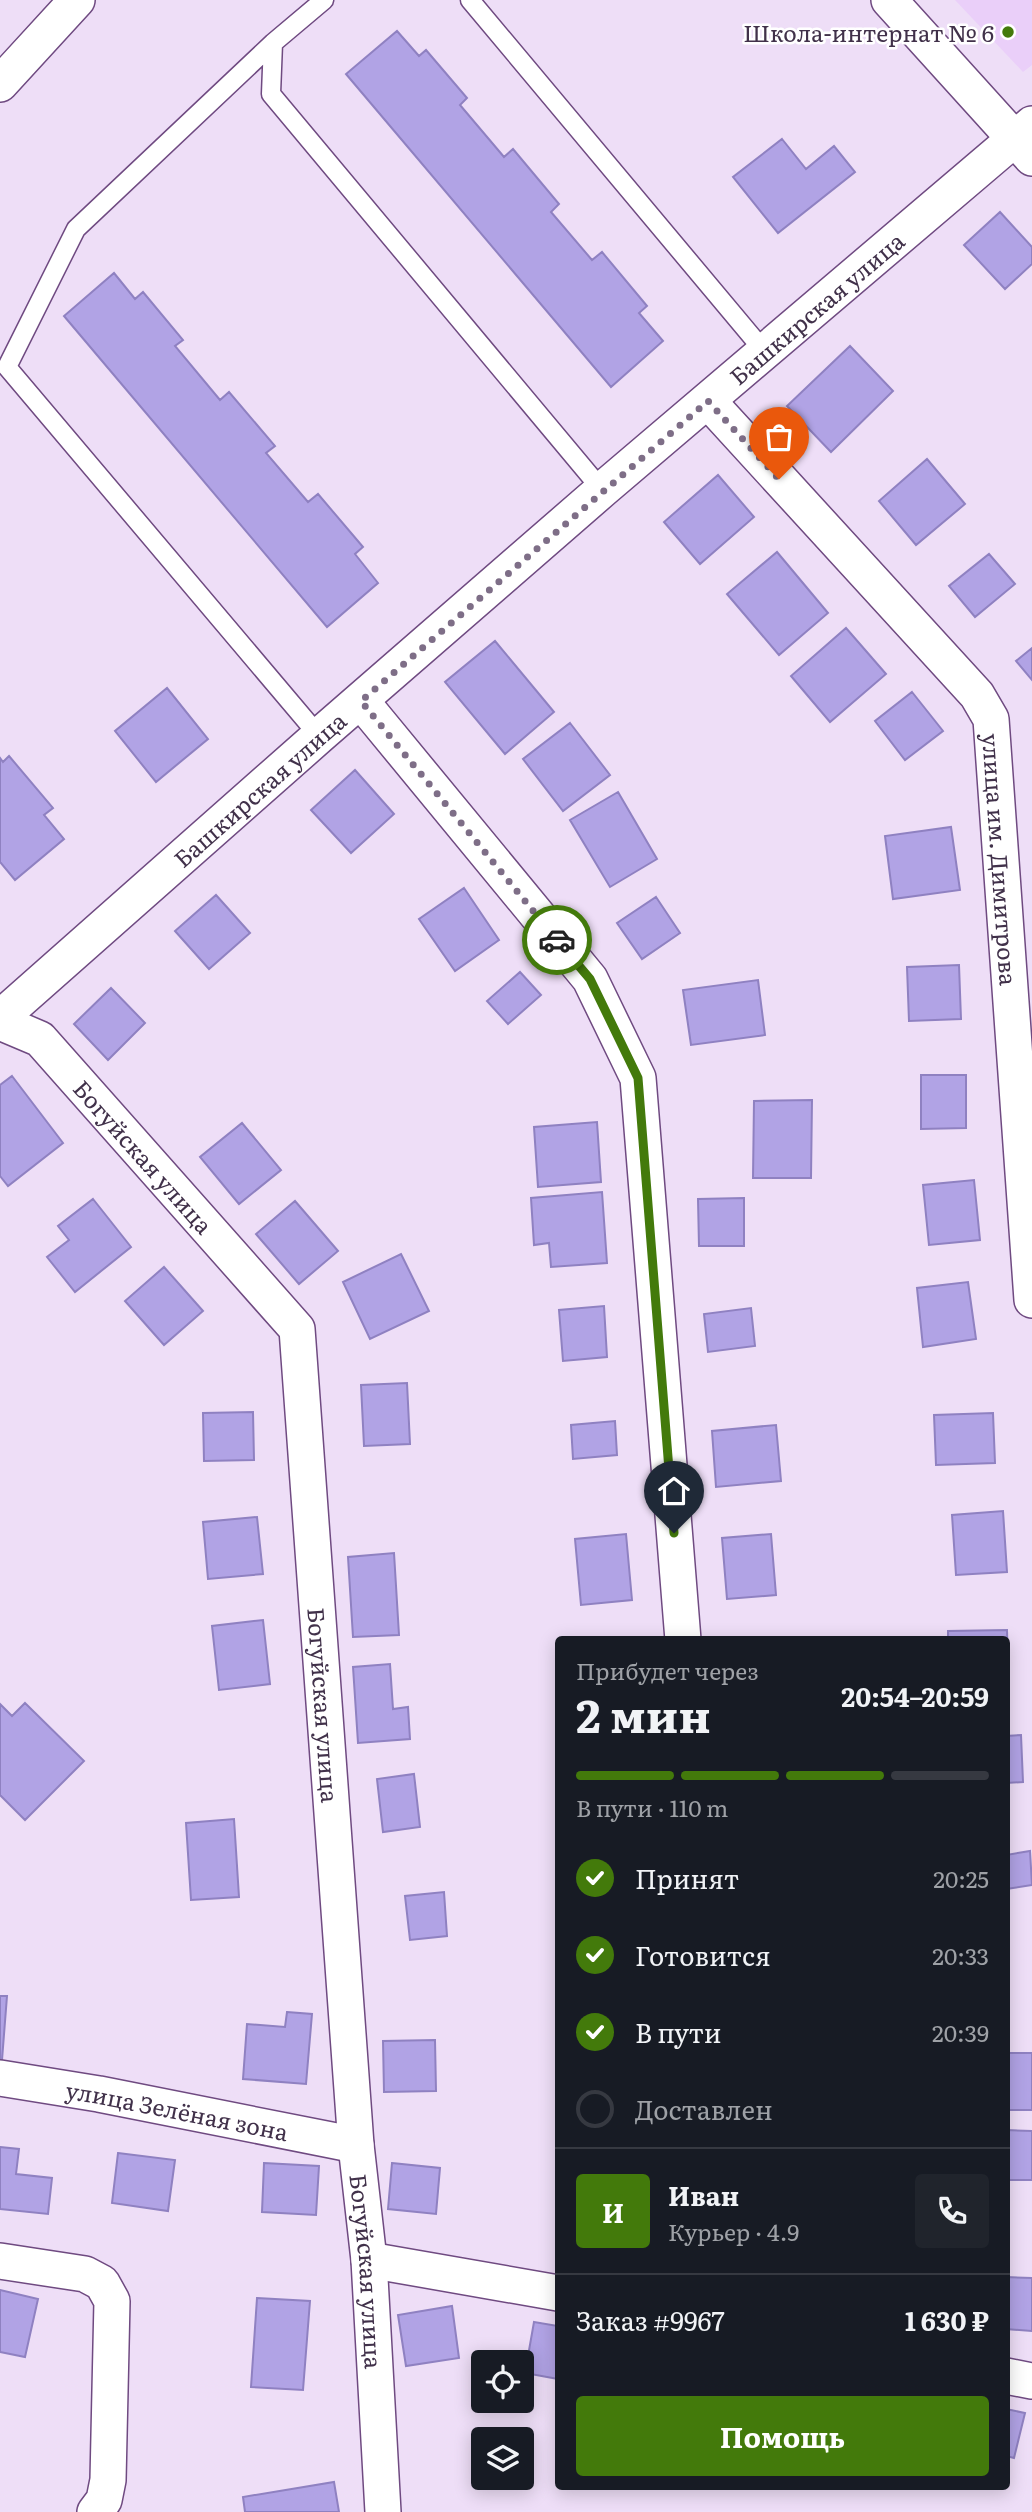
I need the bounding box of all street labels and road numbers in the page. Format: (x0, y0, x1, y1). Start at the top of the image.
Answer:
street label: Башкирская улица (721, 223, 912, 392)
street label: Башкирская улица (165, 703, 354, 875)
street label: улица им. Димитрова (975, 732, 1027, 987)
street label: Богуйская улица (66, 1072, 222, 1241)
street label: Богуйская улица (300, 1606, 348, 1804)
street label: улица Зелёная зона (63, 2072, 292, 2148)
street label: Богуйская улица (342, 2172, 392, 2370)

